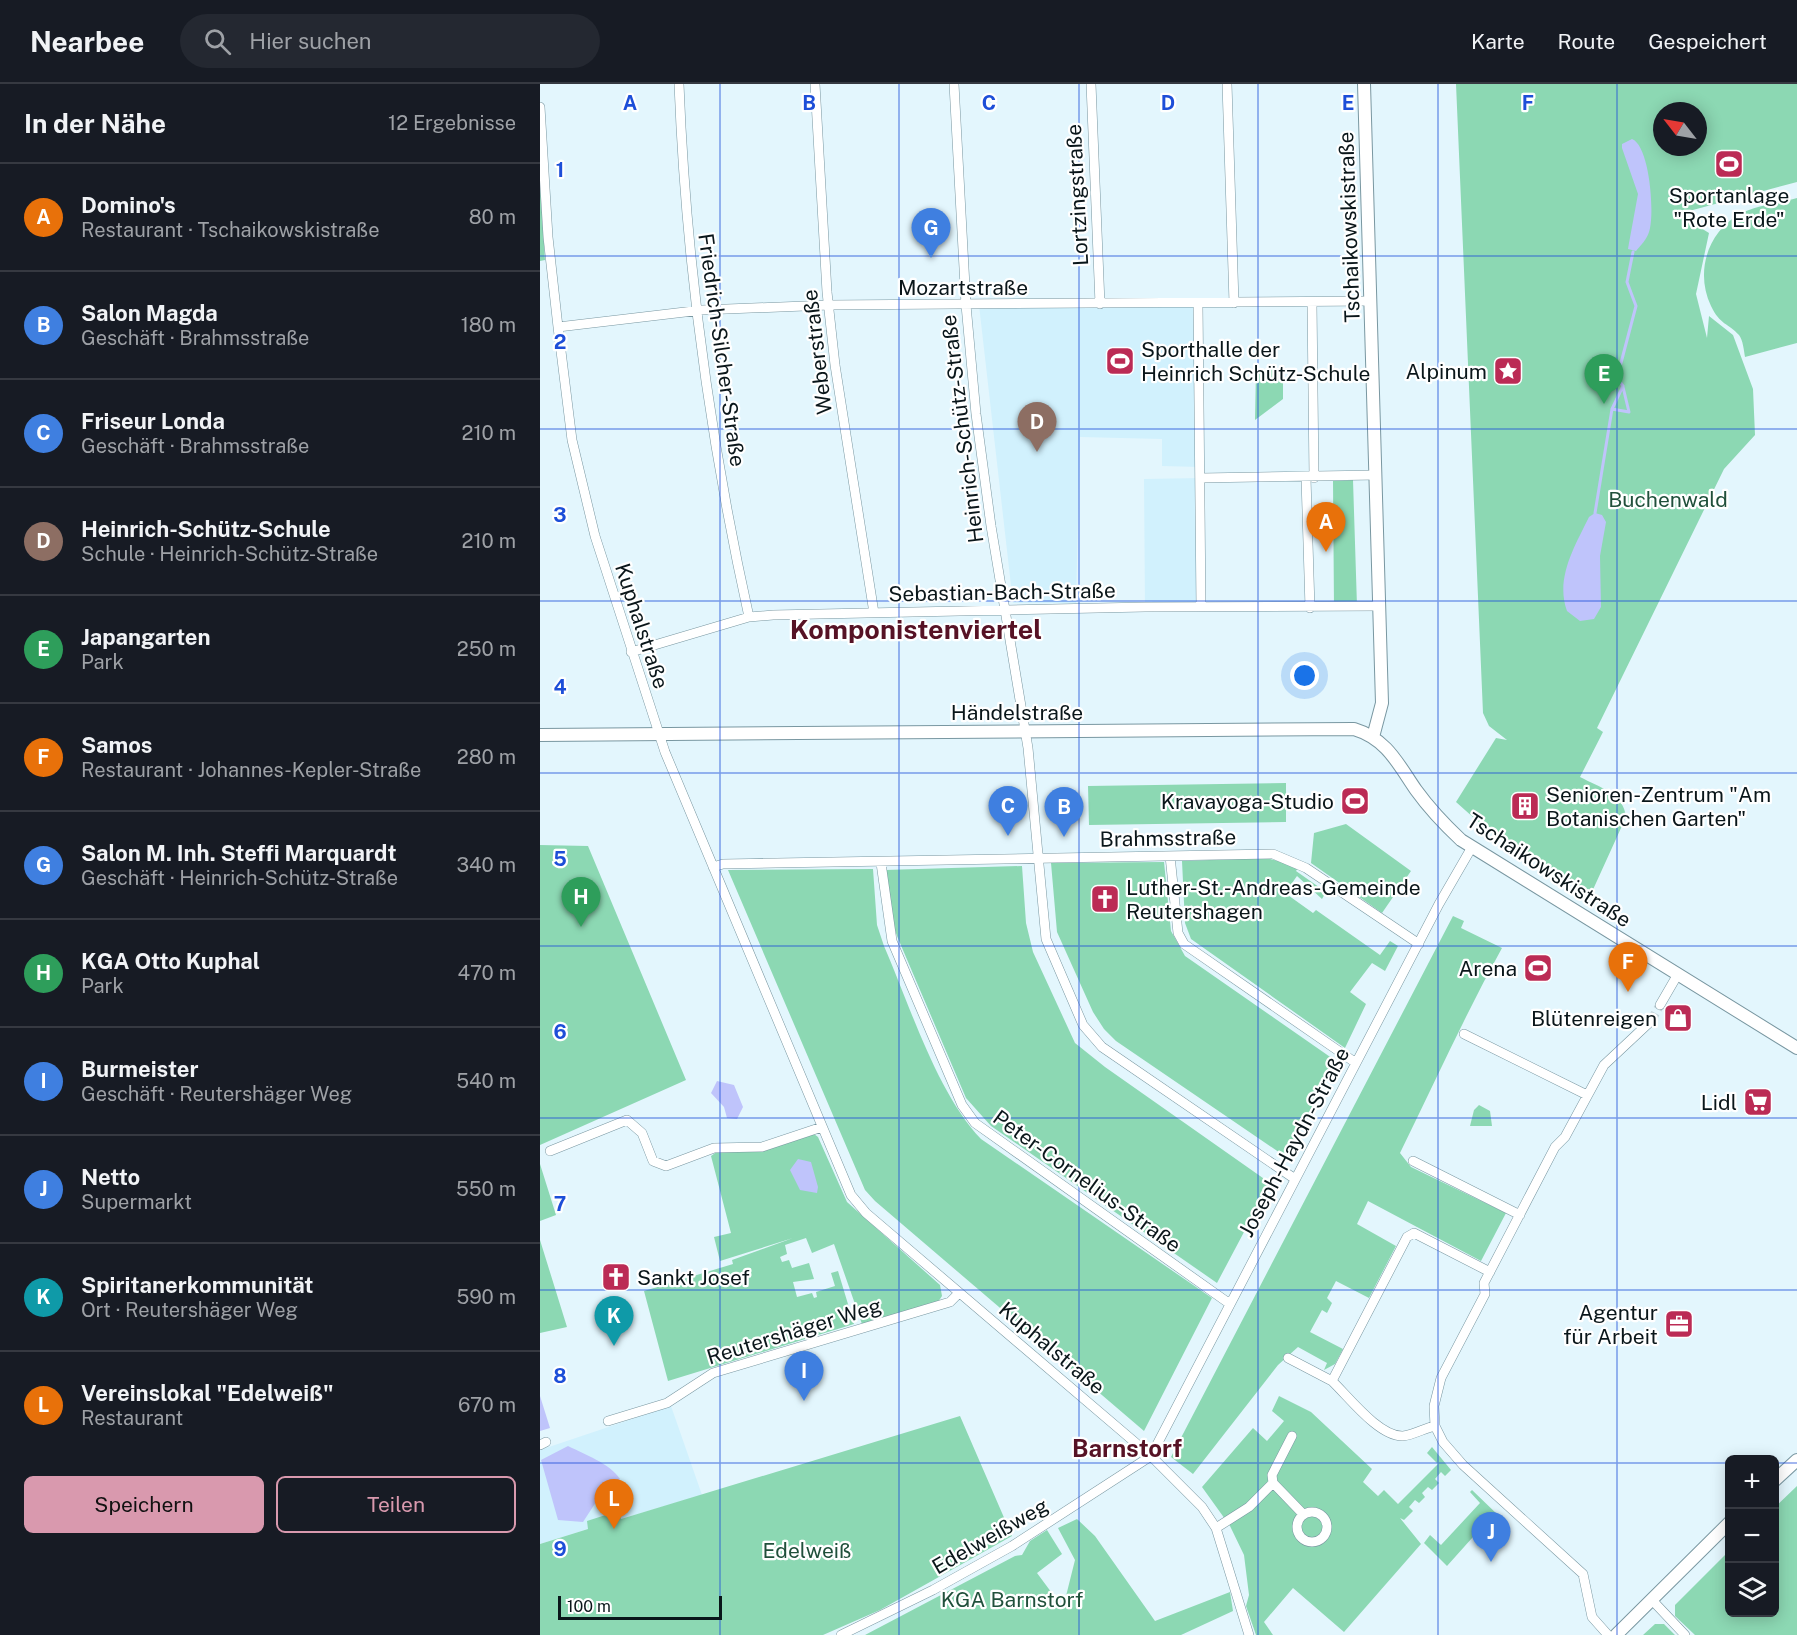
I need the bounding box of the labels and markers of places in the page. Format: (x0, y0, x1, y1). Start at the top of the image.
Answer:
sports icon: Sportanlage "Rote Erde" (1713, 148, 1745, 180)
place label: Sportanlage "Rote Erde" (1669, 183, 1789, 232)
pin: G (912, 208, 950, 258)
place label: Sporthalle der Heinrich Schütz-Schule (1141, 337, 1370, 386)
sports icon: Sporthalle der Heinrich Schütz-Schule (1104, 345, 1136, 377)
pin: E (1584, 354, 1624, 404)
place icon: Alpinum (1492, 355, 1524, 387)
place label: Alpinum (1405, 359, 1487, 384)
pin: D (1018, 402, 1056, 452)
pin: A (1306, 502, 1346, 552)
place label: Senioren-Zentrum "Am Botanischen Garten" (1546, 782, 1771, 831)
sports icon: Kravayoga-Studio (1339, 785, 1371, 817)
pin: C (988, 786, 1028, 836)
pin: B (1044, 788, 1084, 837)
place label: Kravayoga-Studio (1161, 789, 1334, 814)
building icon: Senioren-Zentrum "Am Botanischen Garten" (1509, 790, 1541, 822)
place label: Luther-St.-Andreas-Gemeinde Reutershagen (1126, 875, 1421, 924)
pin: H (562, 878, 600, 927)
church icon: Luther-St.-Andreas-Gemeinde Reutershagen (1089, 883, 1121, 915)
pin: F (1608, 942, 1648, 992)
sports icon: Arena (1522, 952, 1554, 984)
place label: Arena (1458, 956, 1517, 981)
shop icon: Blütenreigen (1662, 1002, 1694, 1034)
place label: Blütenreigen (1531, 1006, 1657, 1031)
supermarket icon: Lidl (1742, 1086, 1774, 1118)
place label: Lidl (1701, 1090, 1737, 1115)
church icon: Sankt Josef (600, 1261, 632, 1293)
place label: Sankt Josef (637, 1265, 750, 1290)
pin: K (594, 1296, 634, 1346)
place label: Agentur für Arbeit (1563, 1300, 1658, 1349)
office icon: Agentur für Arbeit (1663, 1308, 1695, 1340)
pin: I (784, 1352, 824, 1401)
pin: L (594, 1480, 634, 1529)
pin: J (1472, 1512, 1510, 1562)

